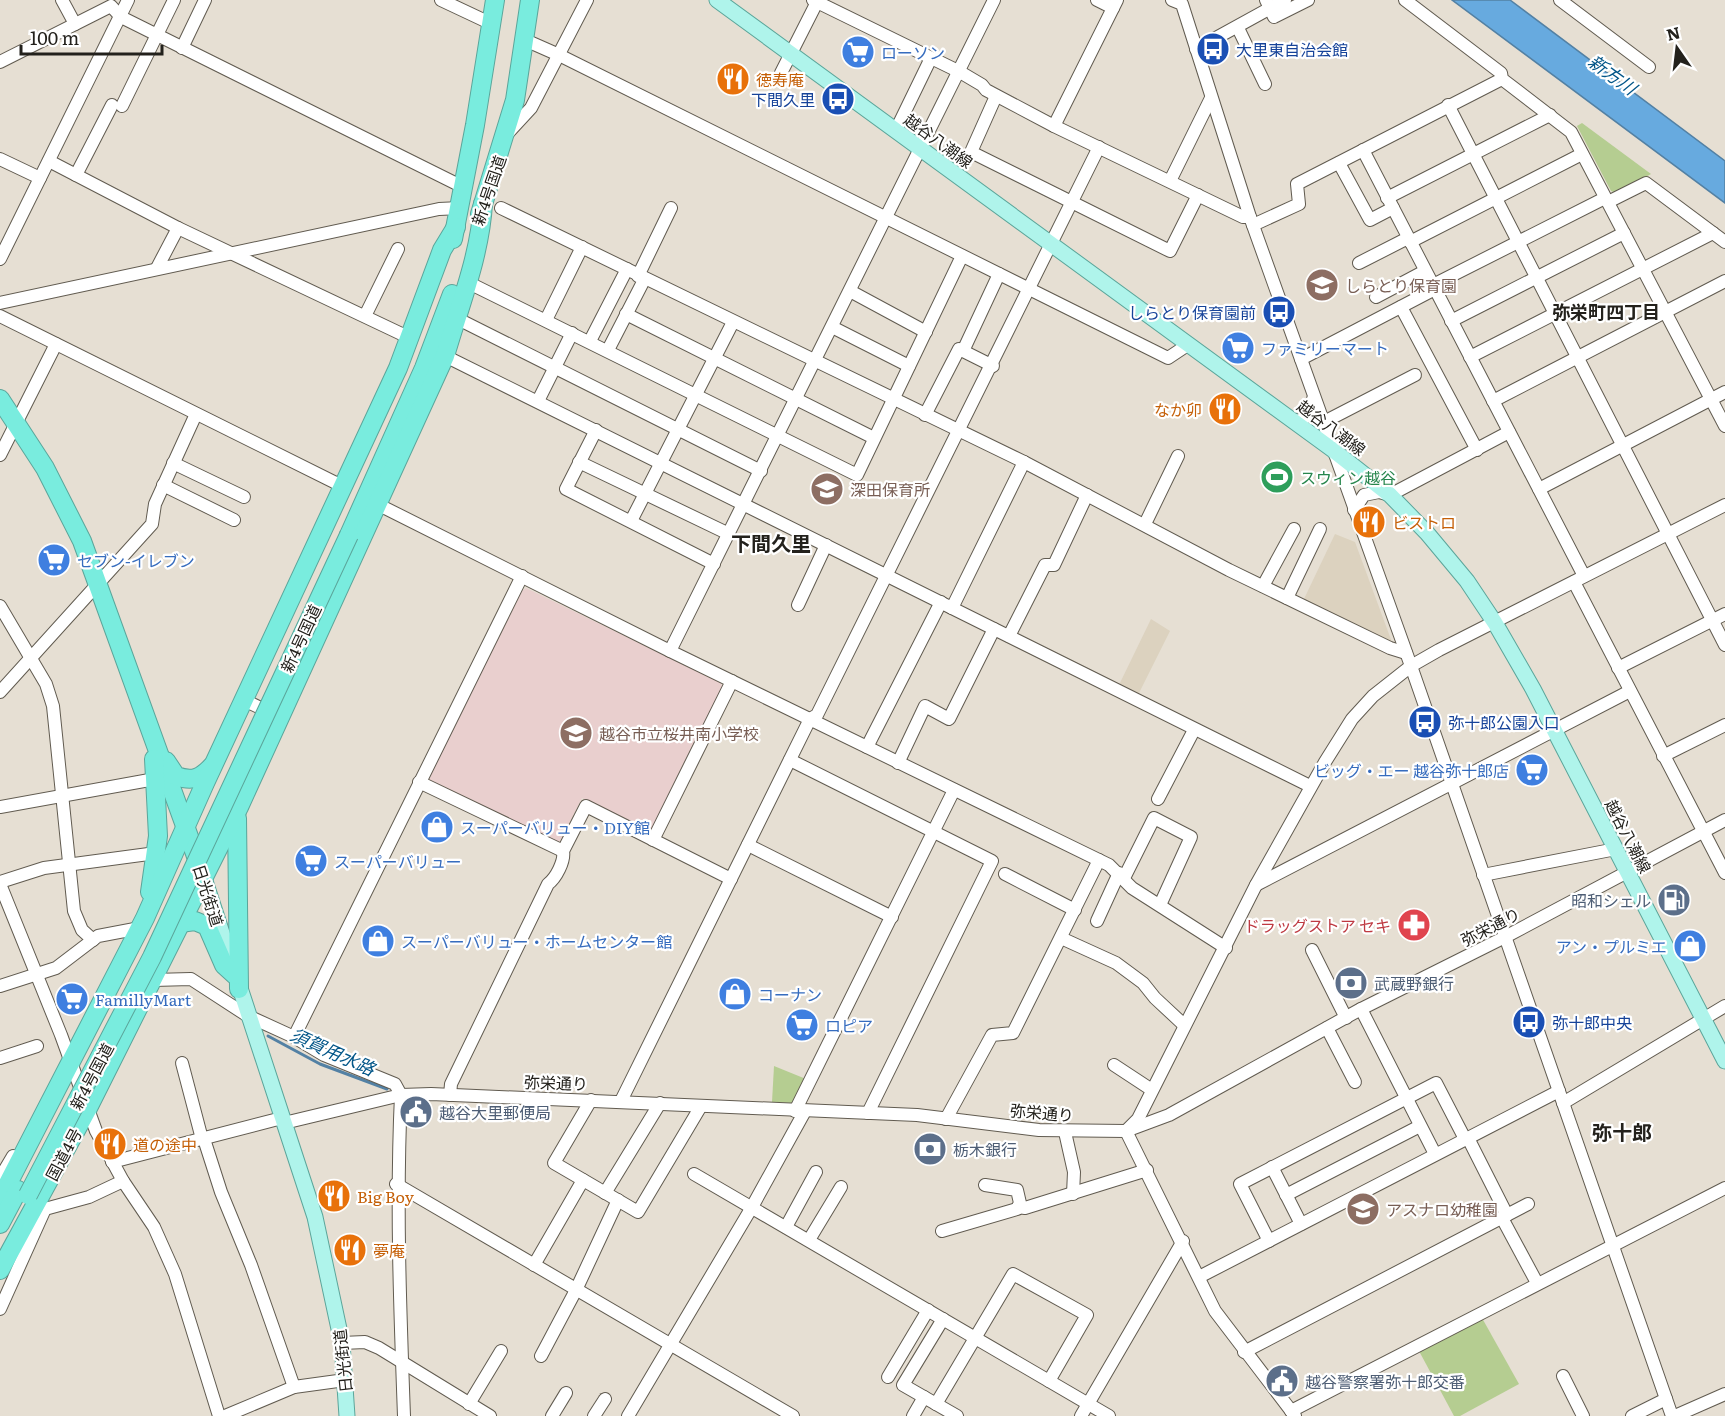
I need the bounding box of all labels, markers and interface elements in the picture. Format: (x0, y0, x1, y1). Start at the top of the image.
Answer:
scale bar (21, 18, 162, 56)
north arrow (1647, 18, 1707, 78)
text: N (1664, 19, 1683, 46)
text: 100 m (30, 24, 79, 51)
bus stop icon: 大里東自治会館 (1195, 31, 1231, 67)
supermarket icon: ローソン (840, 34, 876, 70)
place label: 大里東自治会館 (1236, 37, 1348, 61)
place label: ローソン (881, 40, 945, 64)
water label: 新方川 (1583, 47, 1644, 102)
restaurant icon: 徳寿庵 (715, 61, 751, 97)
place label: 徳寿庵 (756, 67, 804, 91)
bus stop icon: 下間久里 (820, 81, 856, 117)
place label: 下間久里 (751, 87, 815, 111)
street label: 越谷八潮線 (900, 107, 978, 173)
street label: 新4号国道 (465, 152, 511, 228)
school or university icon: しらとり保育園 (1304, 267, 1340, 303)
place label: しらとり保育園 (1345, 273, 1457, 297)
bus stop icon: しらとり保育園前 (1261, 294, 1297, 330)
district label: 弥栄町四丁目 (1552, 298, 1660, 325)
place label: しらとり保育園前 (1128, 300, 1256, 324)
supermarket icon: ファミリーマート (1220, 330, 1256, 366)
place label: ファミリーマート (1261, 336, 1389, 360)
restaurant icon: なか卯 (1207, 391, 1243, 427)
street label: 越谷八潮線 (1293, 393, 1371, 461)
place label: なか卯 (1154, 397, 1202, 421)
sports icon: スウィン越谷 (1259, 459, 1295, 495)
place label: スウィン越谷 (1300, 465, 1396, 489)
school or university icon: 深田保育所 (809, 471, 845, 507)
place label: 深田保育所 (850, 477, 930, 501)
restaurant icon: ビストロ (1351, 504, 1387, 540)
place label: ビストロ (1392, 510, 1456, 534)
district label: 下間久里 (731, 527, 811, 557)
supermarket icon: セブン-イレブン (36, 542, 72, 578)
place label: セブン-イレブン (77, 548, 195, 572)
street label: 新4号国道 (274, 600, 326, 676)
bus stop icon: 弥十郎公園入口 (1407, 704, 1443, 740)
place label: 弥十郎公園入口 (1448, 710, 1560, 734)
school or university icon: 越谷市立桜井南小学校 (558, 715, 594, 751)
place label: 越谷市立桜井南小学校 (599, 721, 759, 745)
supermarket icon: ビッグ・エー 越谷弥十郎店 (1514, 752, 1550, 788)
place label: ビッグ・エー 越谷弥十郎店 (1314, 758, 1509, 782)
street label: 越谷八潮線 (1600, 795, 1658, 877)
shop icon: スーパーバリュー・DIY館 (419, 809, 455, 845)
place label: スーパーバリュー・DIY館 (460, 815, 650, 839)
supermarket icon: スーパーバリュー (293, 843, 329, 879)
place label: スーパーバリュー (334, 849, 462, 873)
street label: 日光街道 (188, 861, 230, 929)
fuel station icon: 昭和シェル (1656, 882, 1692, 918)
place label: 昭和シェル (1571, 888, 1651, 912)
street label: 弥栄通り (1456, 901, 1524, 951)
pharmacy icon: ドラッグストア セキ (1396, 907, 1432, 943)
place label: ドラッグストア セキ (1244, 913, 1391, 937)
shop icon: スーパーバリュー・ホームセンター館 (360, 923, 396, 959)
shop icon: アン・プルミエ (1672, 928, 1708, 964)
place label: スーパーバリュー・ホームセンター館 (401, 929, 672, 953)
place label: アン・プルミエ (1556, 934, 1667, 958)
bank icon: 武蔵野銀行 (1333, 965, 1369, 1001)
place label: 武蔵野銀行 (1374, 971, 1454, 995)
shop icon: コーナン (717, 976, 753, 1012)
supermarket icon: FamillyMart (54, 981, 90, 1017)
place label: コーナン (758, 982, 822, 1006)
place label: FamillyMart (95, 987, 192, 1011)
bus stop icon: 弥十郎中央 (1511, 1004, 1547, 1040)
supermarket icon: ロピア (784, 1007, 820, 1043)
place label: 弥十郎中央 (1552, 1010, 1632, 1034)
place label: ロピア (825, 1013, 873, 1037)
water label: 須賀用水路 (286, 1020, 381, 1082)
street label: 新4号国道 (63, 1038, 119, 1114)
street label: 弥栄通り (524, 1069, 588, 1095)
public building icon: 越谷大里郵便局 (398, 1094, 434, 1130)
street label: 弥栄通り (1009, 1097, 1075, 1127)
place label: 越谷大里郵便局 (439, 1100, 551, 1124)
district label: 弥十郎 (1592, 1116, 1652, 1146)
street label: 国道4号 (39, 1123, 87, 1185)
restaurant icon: 道の途中 (92, 1126, 128, 1162)
bank icon: 栃木銀行 (912, 1131, 948, 1167)
place label: 道の途中 (133, 1132, 197, 1156)
place label: 栃木銀行 (953, 1137, 1017, 1161)
restaurant icon: Big Boy (316, 1178, 352, 1214)
place label: Big Boy (357, 1184, 415, 1208)
school or university icon: アスナロ幼稚園 (1345, 1191, 1381, 1227)
place label: アスナロ幼稚園 (1386, 1197, 1498, 1221)
restaurant icon: 夢庵 (332, 1232, 368, 1268)
place label: 夢庵 (373, 1238, 405, 1262)
street label: 日光街道 (327, 1328, 357, 1394)
public building icon: 越谷警察署弥十郎交番 (1264, 1363, 1300, 1399)
place label: 越谷警察署弥十郎交番 (1305, 1369, 1465, 1393)

